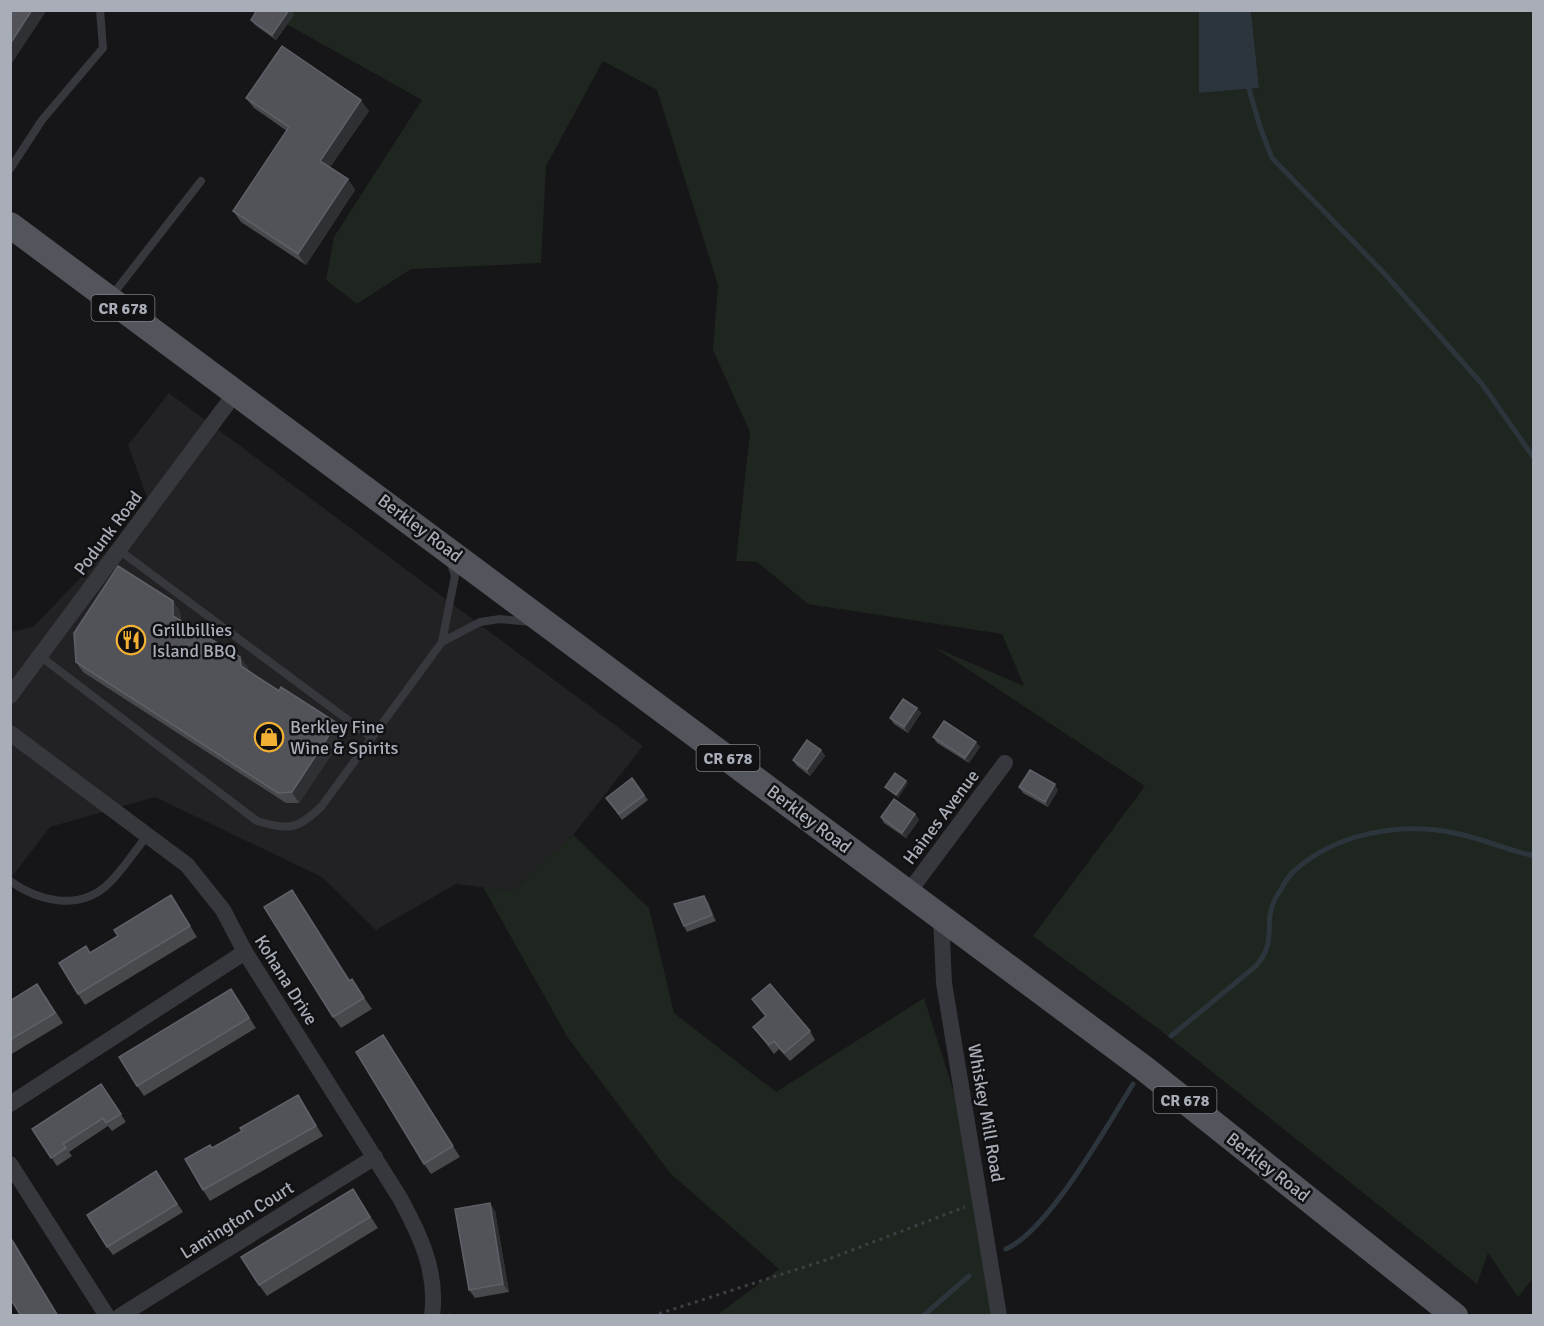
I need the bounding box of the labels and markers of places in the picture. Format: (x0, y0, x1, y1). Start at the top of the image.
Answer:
place label: Grillbillies Island BBQ (152, 619, 236, 662)
restaurant icon: Grillbillies Island BBQ (115, 624, 147, 656)
place label: Berkley Fine Wine & Spirits (290, 716, 399, 759)
shop icon: Berkley Fine Wine & Spirits (253, 721, 285, 753)

